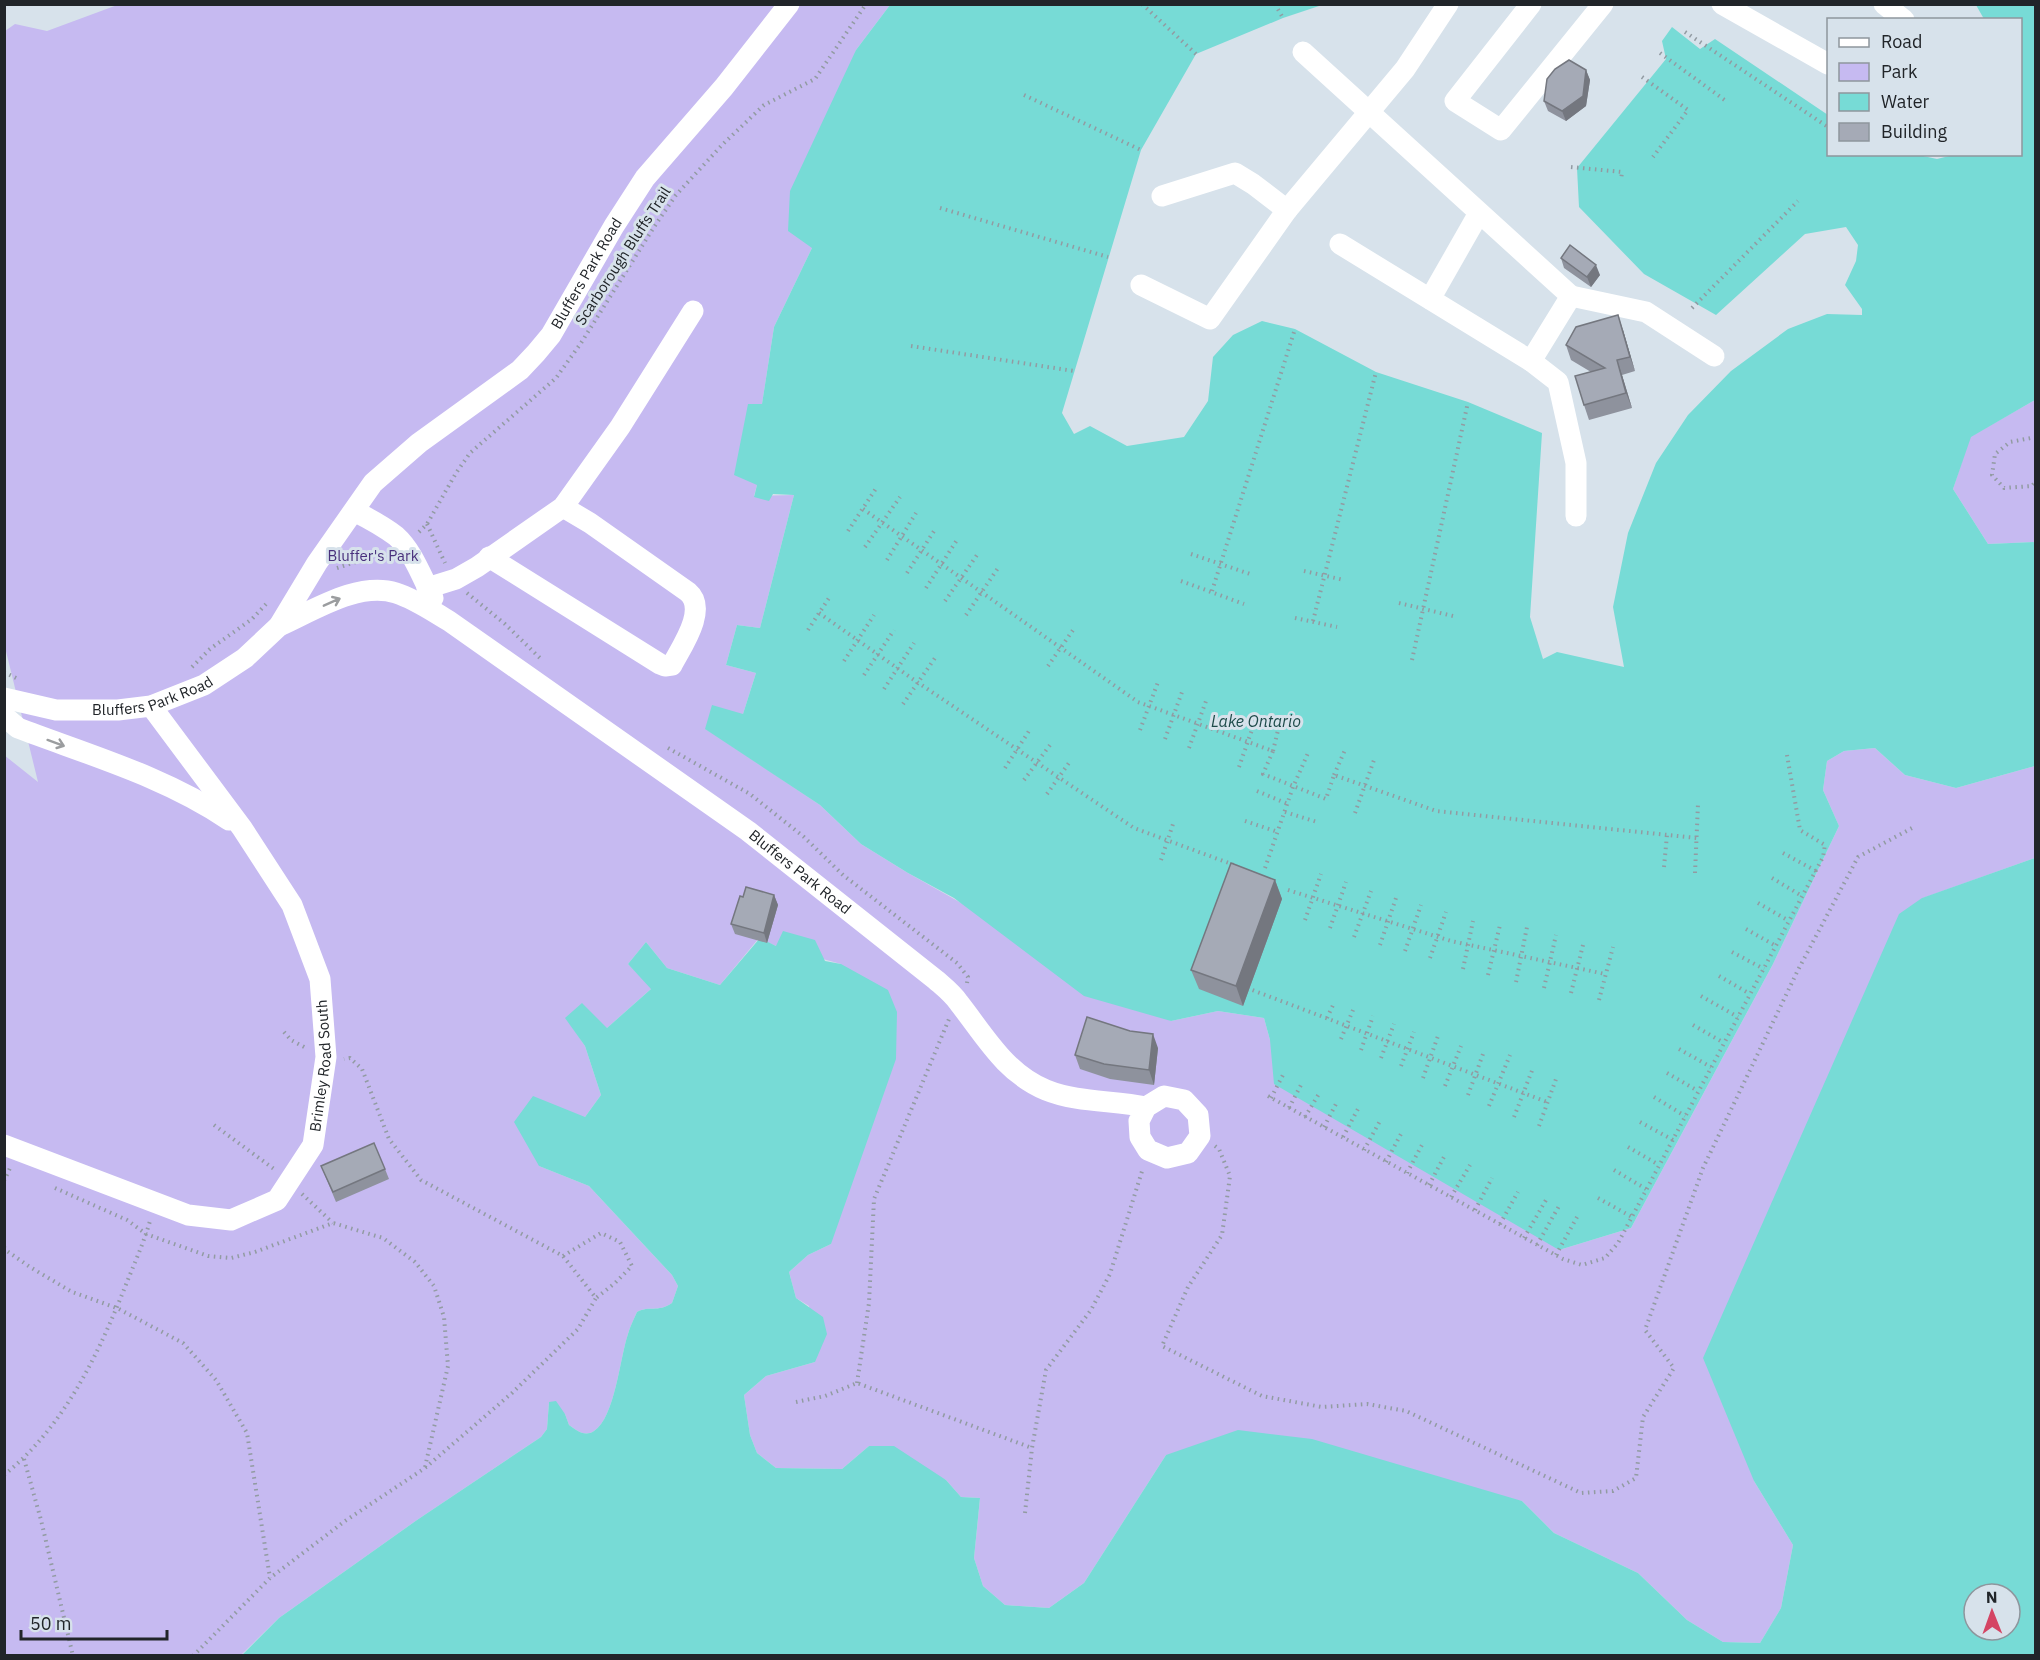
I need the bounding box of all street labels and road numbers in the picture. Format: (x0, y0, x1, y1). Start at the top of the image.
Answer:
street label: Scarborough Bluffs Trail (571, 183, 674, 329)
street label: Bluffers Park Road (547, 214, 626, 332)
street label: Bluffers Park Road (92, 672, 216, 719)
street label: Bluffers Park Road (745, 825, 855, 918)
street label: Brimley Road South (305, 999, 335, 1133)

